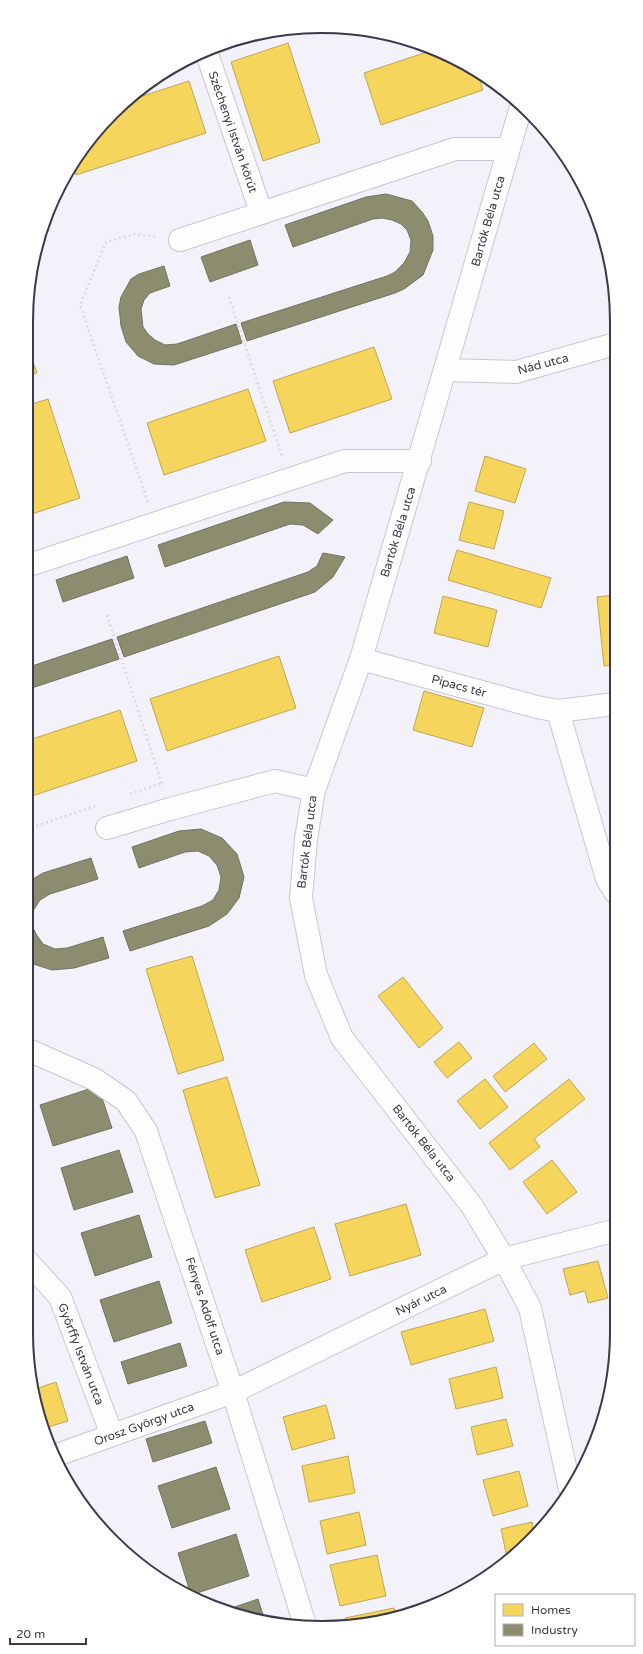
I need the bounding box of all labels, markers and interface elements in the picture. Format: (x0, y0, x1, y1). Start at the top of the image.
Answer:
street label: Széchenyi István körút (206, 69, 261, 195)
street label: Bartók Béla utca (468, 174, 508, 268)
street label: Nád utca (516, 351, 570, 377)
street label: Bartók Béla utca (378, 485, 418, 579)
street label: Pipacs tér (430, 672, 488, 700)
street label: Bartók Béla utca (294, 795, 320, 889)
street label: Bartók Béla utca (390, 1102, 458, 1184)
street label: Fényes Adolf utca (183, 1255, 227, 1357)
street label: Nyár utca (393, 1282, 449, 1318)
street label: Győrffy István utca (55, 1301, 107, 1407)
street label: Orosz György utca (92, 1399, 196, 1449)
legend (495, 1594, 635, 1646)
text: Homes (531, 1603, 571, 1617)
scale bar (10, 1620, 86, 1646)
text: Industry (531, 1623, 578, 1637)
text: 20 m (16, 1627, 45, 1641)

